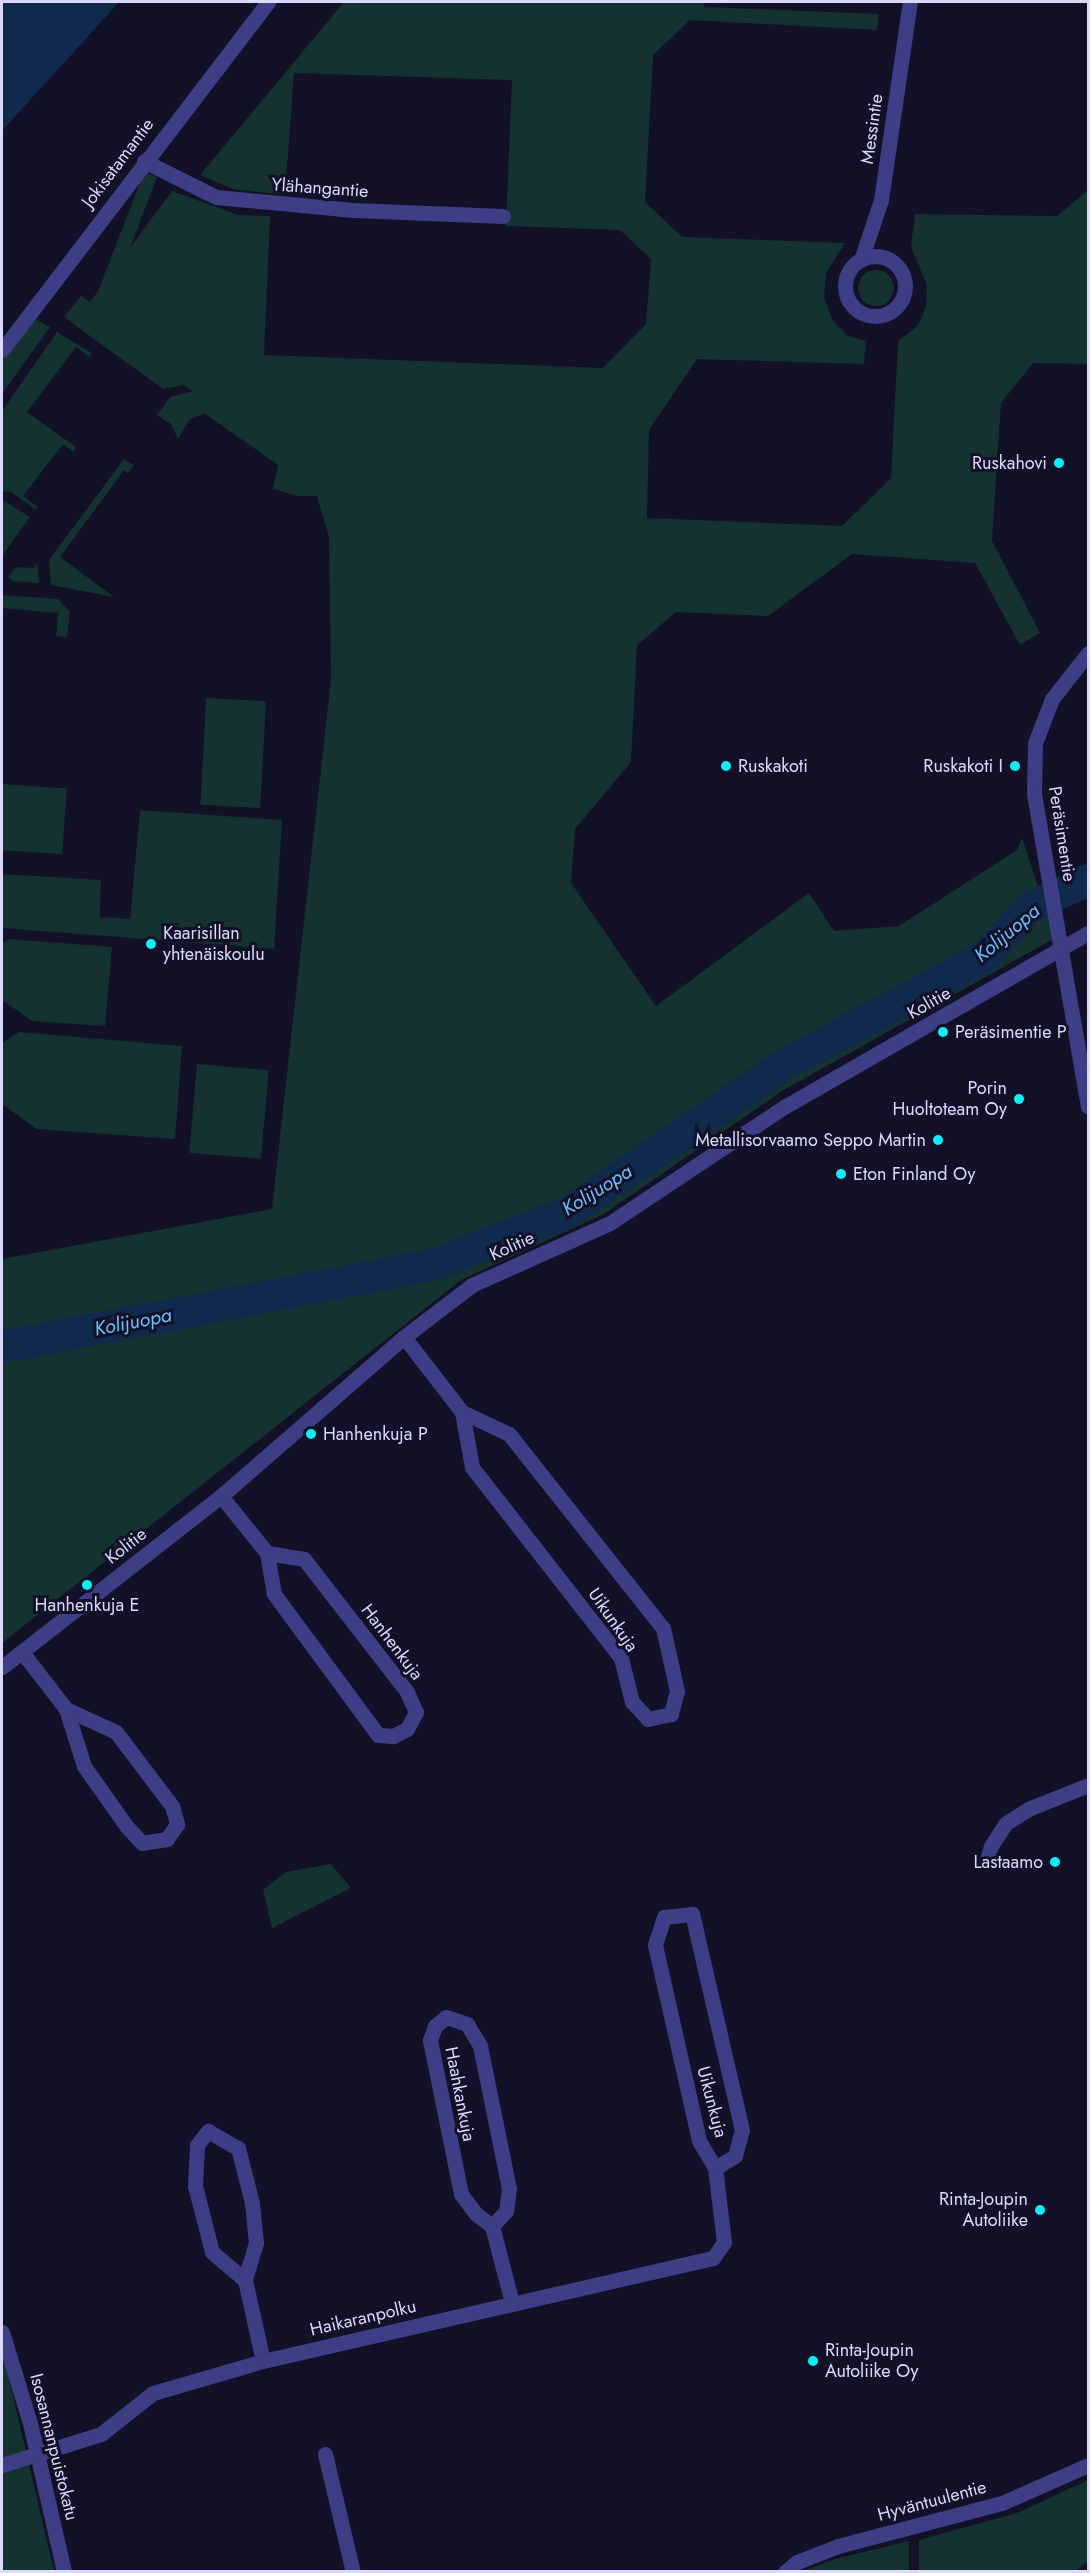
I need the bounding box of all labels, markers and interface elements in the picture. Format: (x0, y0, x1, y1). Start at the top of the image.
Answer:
street label: Messintie (856, 92, 888, 166)
street label: Jokisatamantie (77, 114, 159, 212)
street label: Ylähangantie (271, 174, 369, 202)
place label: Ruskahovi (972, 452, 1047, 474)
marker: Ruskahovi (1052, 456, 1066, 470)
place label: Ruskakoti (738, 755, 808, 777)
place label: Ruskakoti I (923, 755, 1003, 777)
marker: Ruskakoti (719, 759, 733, 773)
marker: Ruskakoti I (1008, 759, 1022, 773)
street label: Peräsimentie (1044, 785, 1080, 883)
water label: Kolijuopa (969, 899, 1045, 967)
place label: Kaarisillan yhtenäiskoulu (163, 923, 265, 966)
marker: Kaarisillan yhtenäiskoulu (144, 937, 158, 951)
street label: Kolitie (903, 982, 955, 1024)
place label: Peräsimentie P (955, 1021, 1067, 1043)
marker: Peräsimentie P (936, 1025, 950, 1039)
place label: Porin Huoltoteam Oy (892, 1078, 1007, 1120)
marker: Porin Huoltoteam Oy (1012, 1092, 1026, 1106)
place label: Metallisorvaamo Seppo Martin (695, 1129, 926, 1151)
marker: Metallisorvaamo Seppo Martin (931, 1133, 945, 1147)
water label: Kolijuopa (557, 1159, 637, 1221)
place label: Eton Finland Oy (853, 1163, 975, 1185)
marker: Eton Finland Oy (834, 1167, 848, 1181)
street label: Kolitie (486, 1227, 538, 1265)
water label: Kolijuopa (92, 1303, 174, 1341)
place label: Hanhenkuja P (323, 1423, 428, 1445)
marker: Hanhenkuja P (304, 1427, 318, 1441)
street label: Kolitie (101, 1523, 151, 1569)
marker: Hanhenkuja E (80, 1578, 94, 1592)
street label: Uikunkuja (583, 1584, 643, 1656)
place label: Hanhenkuja E (35, 1594, 139, 1616)
street label: Hanhenkuja (356, 1600, 428, 1684)
place label: Lastaamo (973, 1851, 1043, 1873)
marker: Lastaamo (1048, 1855, 1062, 1869)
street label: Haahkankuja (440, 2045, 480, 2143)
street label: Uikunkuja (692, 2064, 732, 2140)
place label: Rinta-Joupin Autoliike (939, 2189, 1028, 2232)
marker: Rinta-Joupin Autoliike (1033, 2203, 1047, 2217)
street label: Haikaranpolku (308, 2295, 418, 2341)
place label: Rinta-Joupin Autoliike Oy (825, 2340, 918, 2382)
marker: Rinta-Joupin Autoliike Oy (806, 2354, 820, 2368)
street label: Isosannanpuistokatu (25, 2371, 83, 2523)
street label: Hyväntuulentie (875, 2476, 989, 2526)

